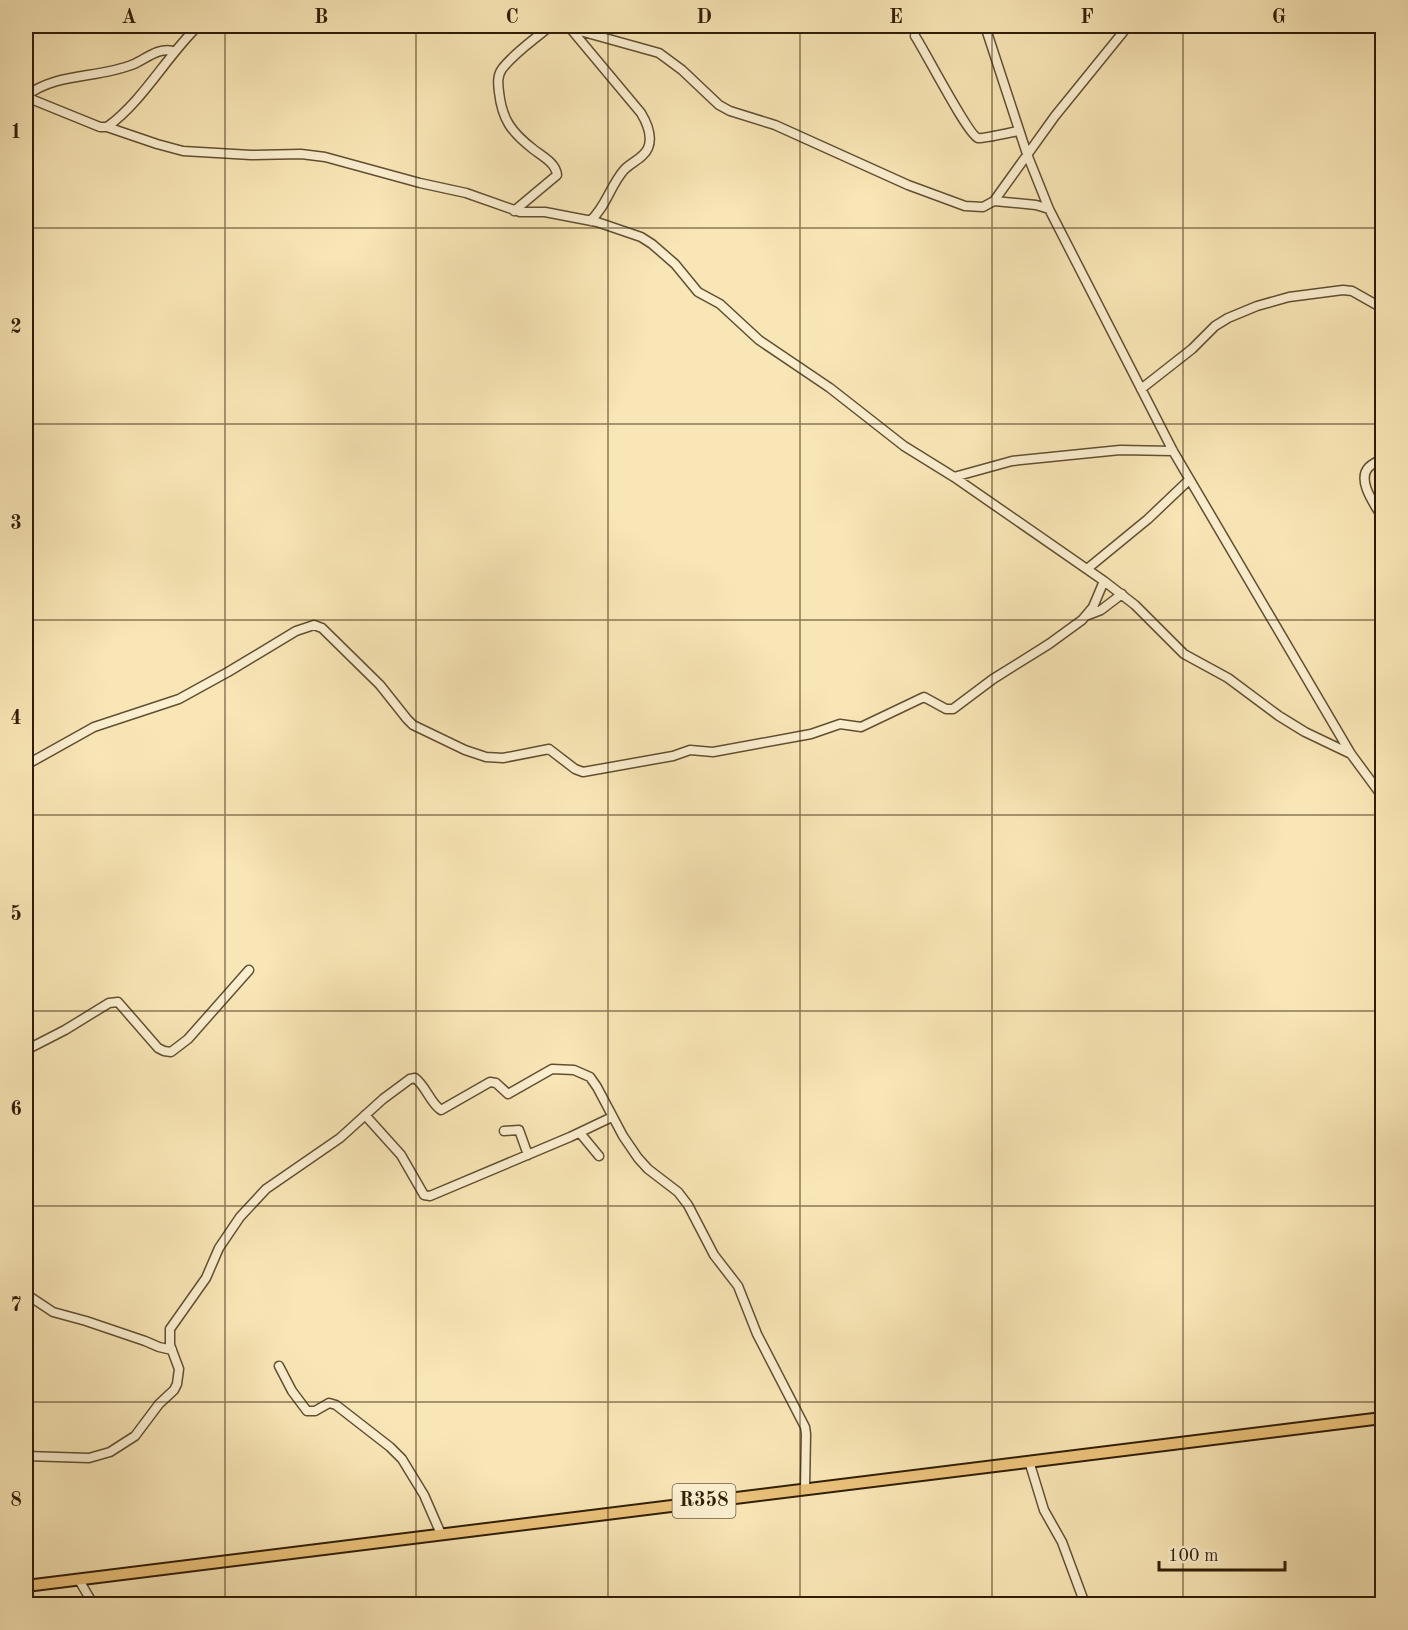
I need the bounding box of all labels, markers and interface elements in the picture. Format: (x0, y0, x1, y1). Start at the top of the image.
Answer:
text: A (121, 8, 137, 28)
text: B (314, 8, 328, 28)
text: C (505, 8, 519, 28)
text: D (696, 8, 712, 28)
text: E (889, 8, 903, 28)
text: F (1080, 8, 1094, 28)
text: G (1272, 8, 1286, 28)
text: 1 (10, 123, 22, 143)
text: 2 (10, 318, 22, 338)
text: 3 (10, 514, 22, 534)
text: 4 (10, 709, 22, 729)
text: 5 (10, 904, 22, 925)
text: 6 (10, 1100, 22, 1120)
text: 7 (10, 1296, 22, 1316)
road number: R358 (672, 1484, 736, 1518)
text: 8 (10, 1491, 22, 1511)
scale bar (1159, 1534, 1285, 1572)
text: 100 m (1168, 1547, 1219, 1565)

